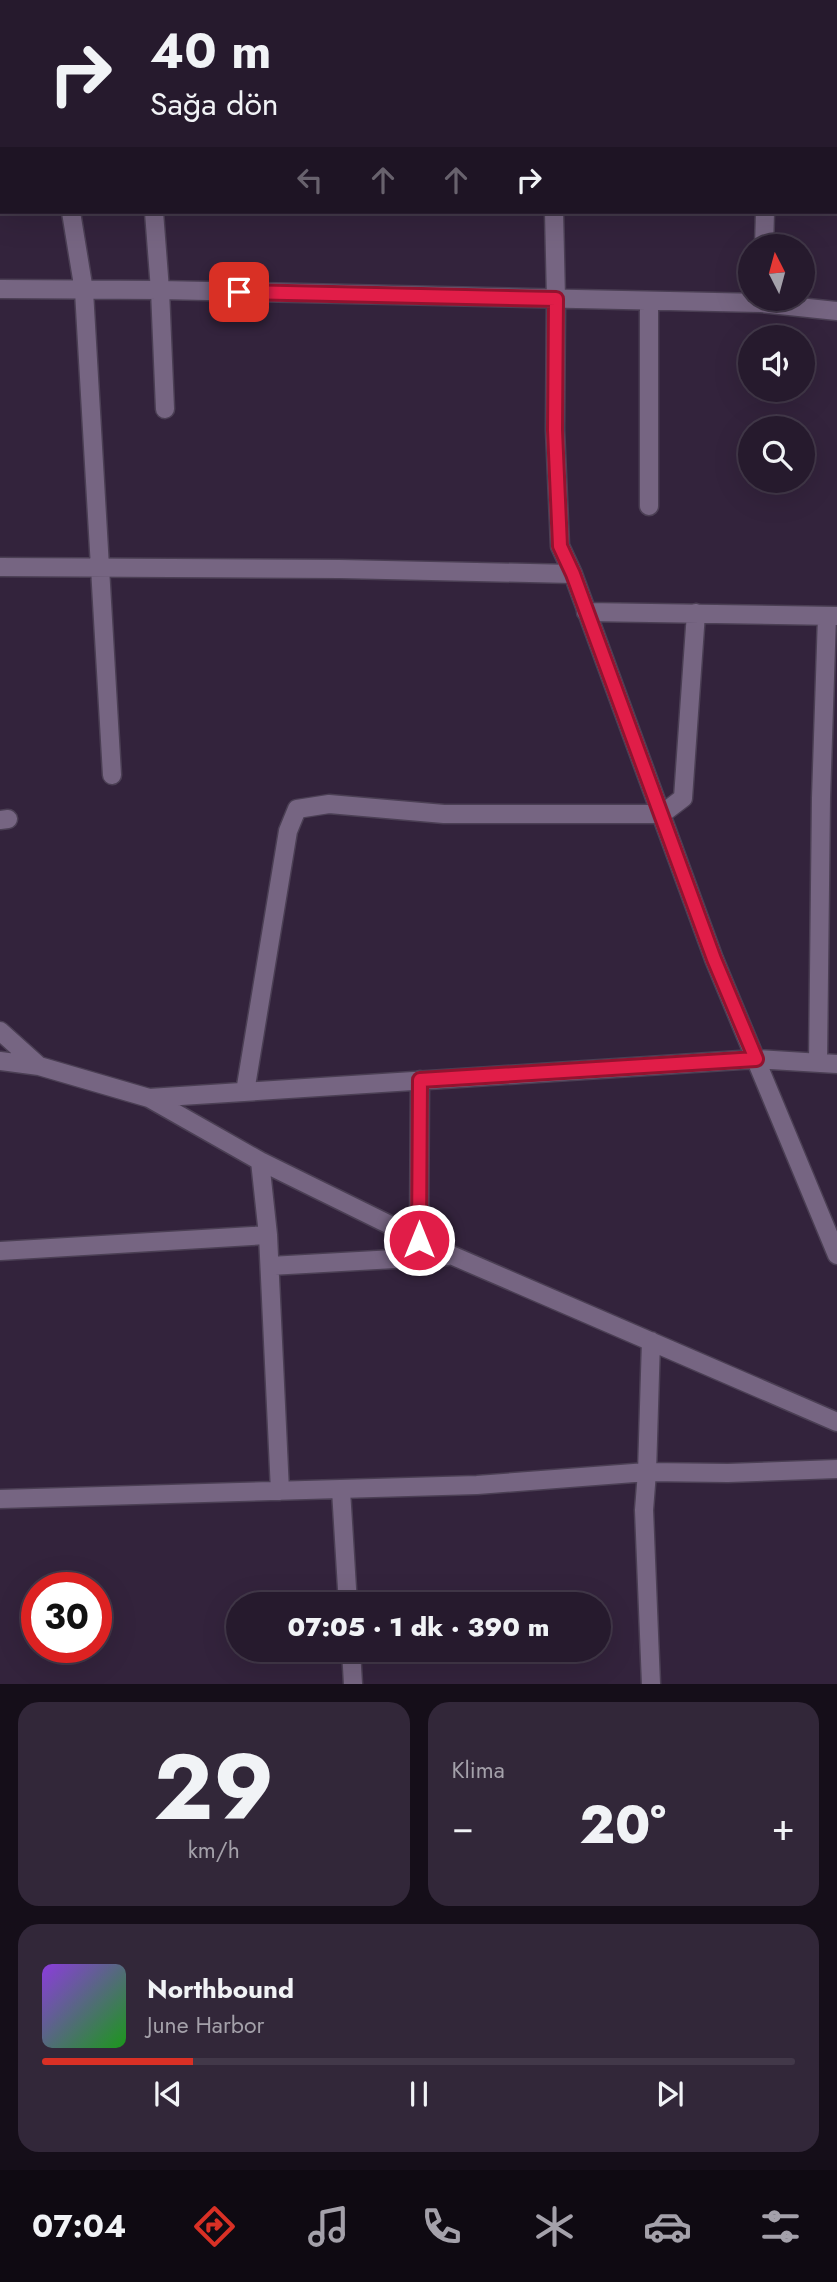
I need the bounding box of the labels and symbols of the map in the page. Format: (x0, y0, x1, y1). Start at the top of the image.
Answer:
north arrow (738, 234, 816, 312)
pin (209, 262, 269, 322)
position arrow (382, 1203, 456, 1277)
speed limit sign: 30 (21, 1572, 112, 1663)

